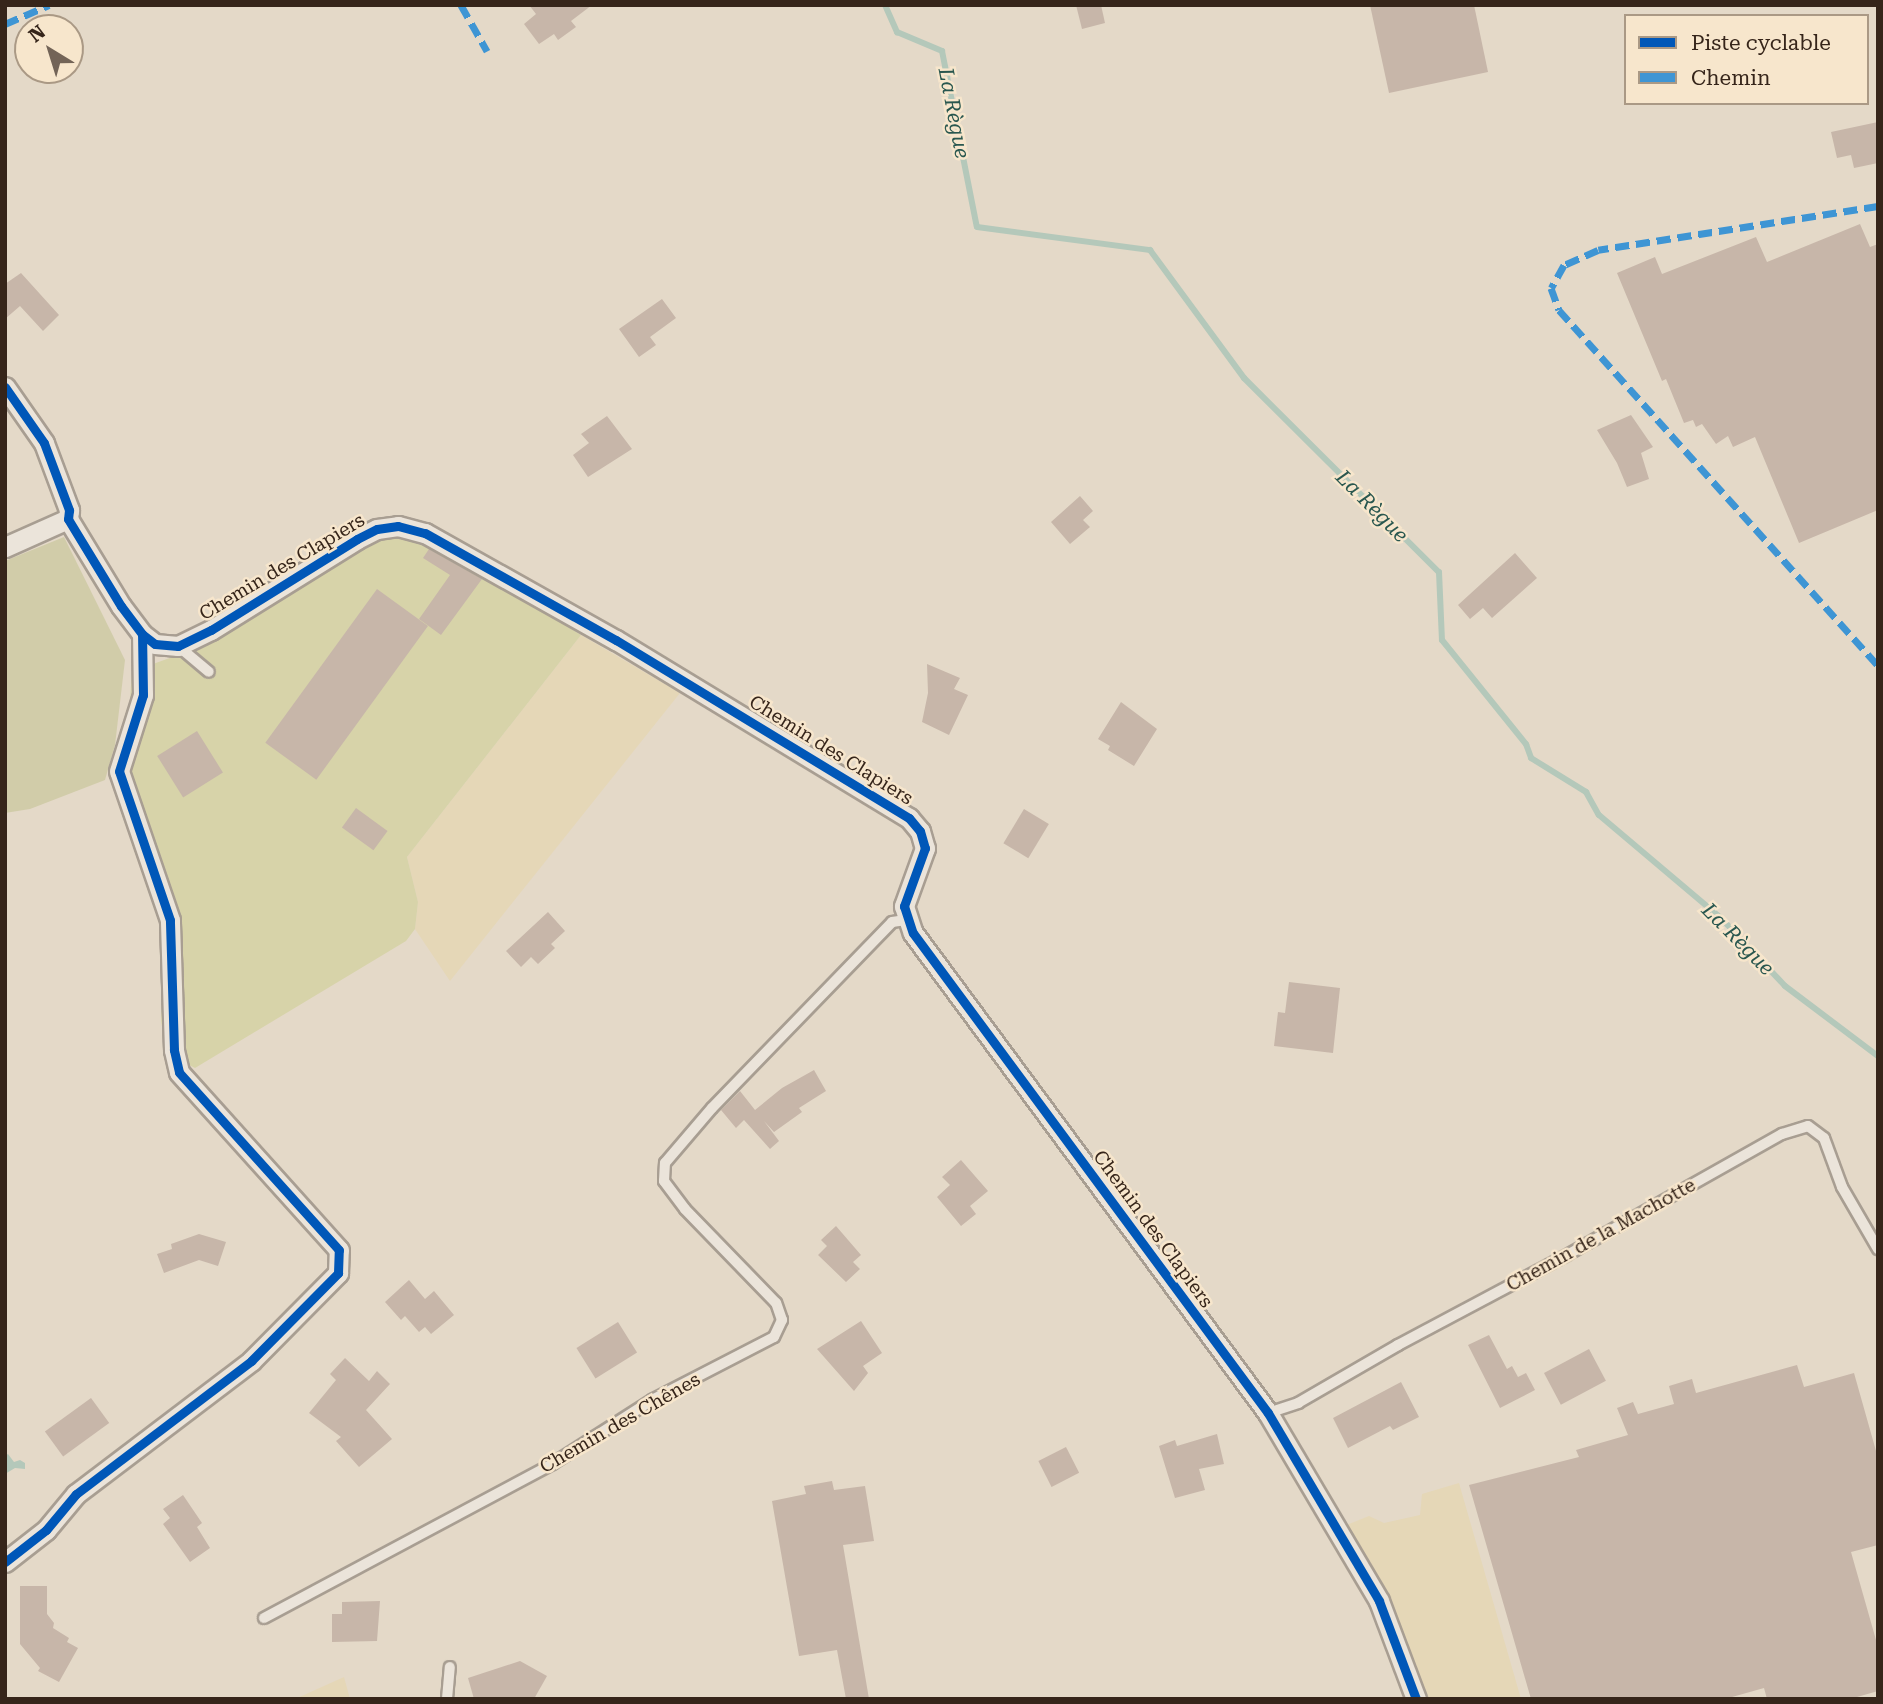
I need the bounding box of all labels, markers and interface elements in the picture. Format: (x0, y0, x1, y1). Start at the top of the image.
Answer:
north arrow (14, 14, 84, 84)
legend (1624, 14, 1869, 105)
text: N (24, 20, 50, 47)
text: Piste cyclable (1691, 31, 1831, 55)
water label: La Règue (933, 65, 975, 161)
text: Chemin (1691, 66, 1771, 90)
water label: La Règue (1331, 465, 1413, 547)
street label: Chemin des Clapiers (195, 509, 369, 625)
street label: Chemin des Clapiers (745, 690, 917, 810)
water label: La Règue (1697, 898, 1779, 980)
street label: Chemin des Clapiers (1088, 1146, 1218, 1312)
street label: Chemin de la Machotte (1503, 1174, 1699, 1296)
street label: Chemin des Chênes (536, 1368, 704, 1478)

